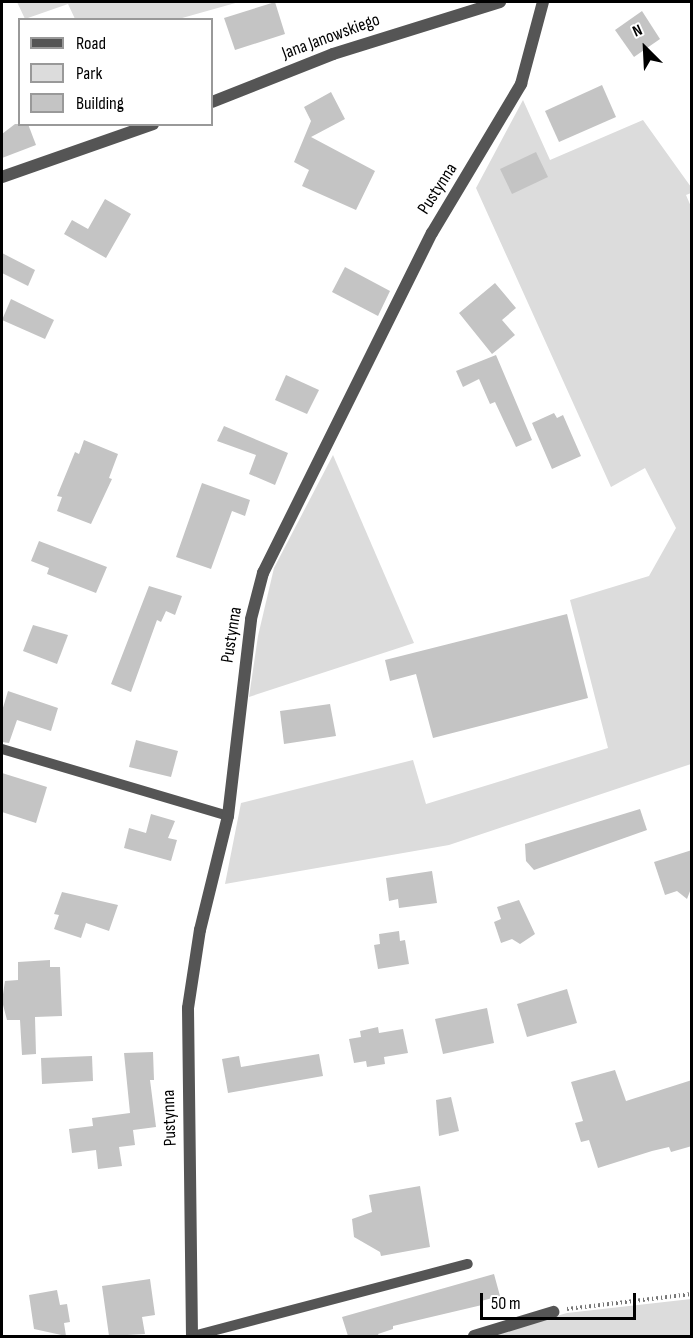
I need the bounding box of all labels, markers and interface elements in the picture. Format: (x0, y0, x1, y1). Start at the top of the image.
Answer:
street label: Jana Janowskiego (279, 9, 383, 65)
legend (18, 18, 213, 126)
north arrow (615, 18, 675, 78)
text: N (630, 21, 645, 42)
text: Road (76, 33, 106, 54)
text: Park (76, 63, 102, 84)
text: Building (76, 93, 124, 114)
street label: Pustynna (414, 159, 462, 219)
street label: Pustynna (217, 605, 247, 665)
street label: Pustynna (158, 1089, 182, 1147)
scale bar (483, 1281, 639, 1319)
text: 50 m (491, 1293, 521, 1314)

